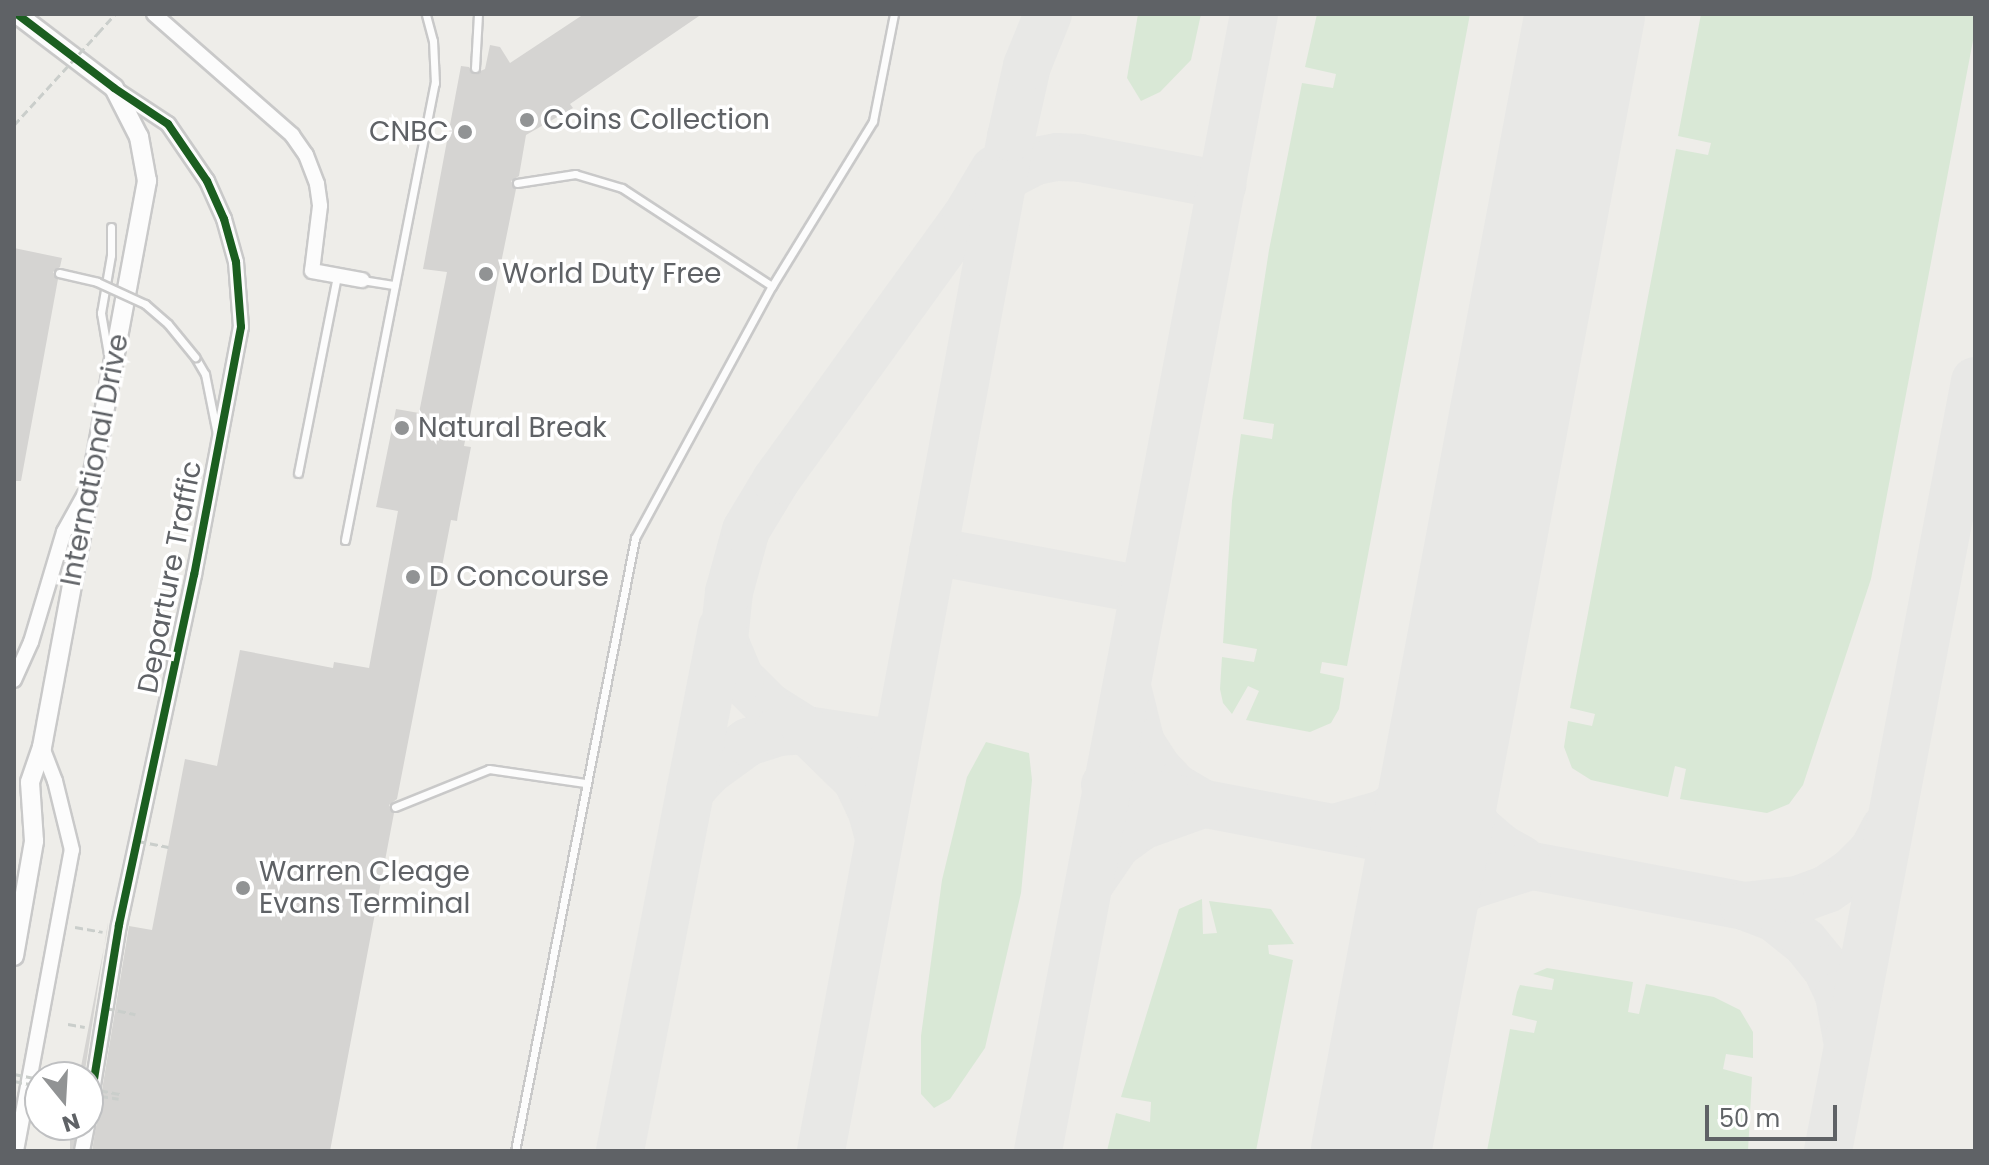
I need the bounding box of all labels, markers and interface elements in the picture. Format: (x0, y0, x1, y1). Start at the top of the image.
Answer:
place label: Coins Collection (543, 103, 770, 137)
marker: Coins Collection (518, 111, 536, 129)
place label: CNBC (369, 115, 449, 149)
marker: CNBC (456, 123, 474, 141)
place label: World Duty Free (502, 257, 721, 291)
marker: World Duty Free (477, 265, 495, 283)
street label: International Drive (54, 331, 136, 589)
place label: Natural Break (418, 411, 607, 445)
marker: Natural Break (393, 419, 411, 437)
street label: Departure Traffic (131, 458, 209, 696)
place label: D Concourse (429, 560, 609, 594)
marker: D Concourse (404, 568, 422, 586)
place label: Warren Cleage Evans Terminal (259, 855, 470, 921)
marker: Warren Cleage Evans Terminal (234, 879, 252, 897)
north arrow (24, 1061, 104, 1141)
scale bar (1709, 1089, 1841, 1139)
text: 50 m (1719, 1102, 1780, 1135)
text: N (58, 1105, 84, 1140)

